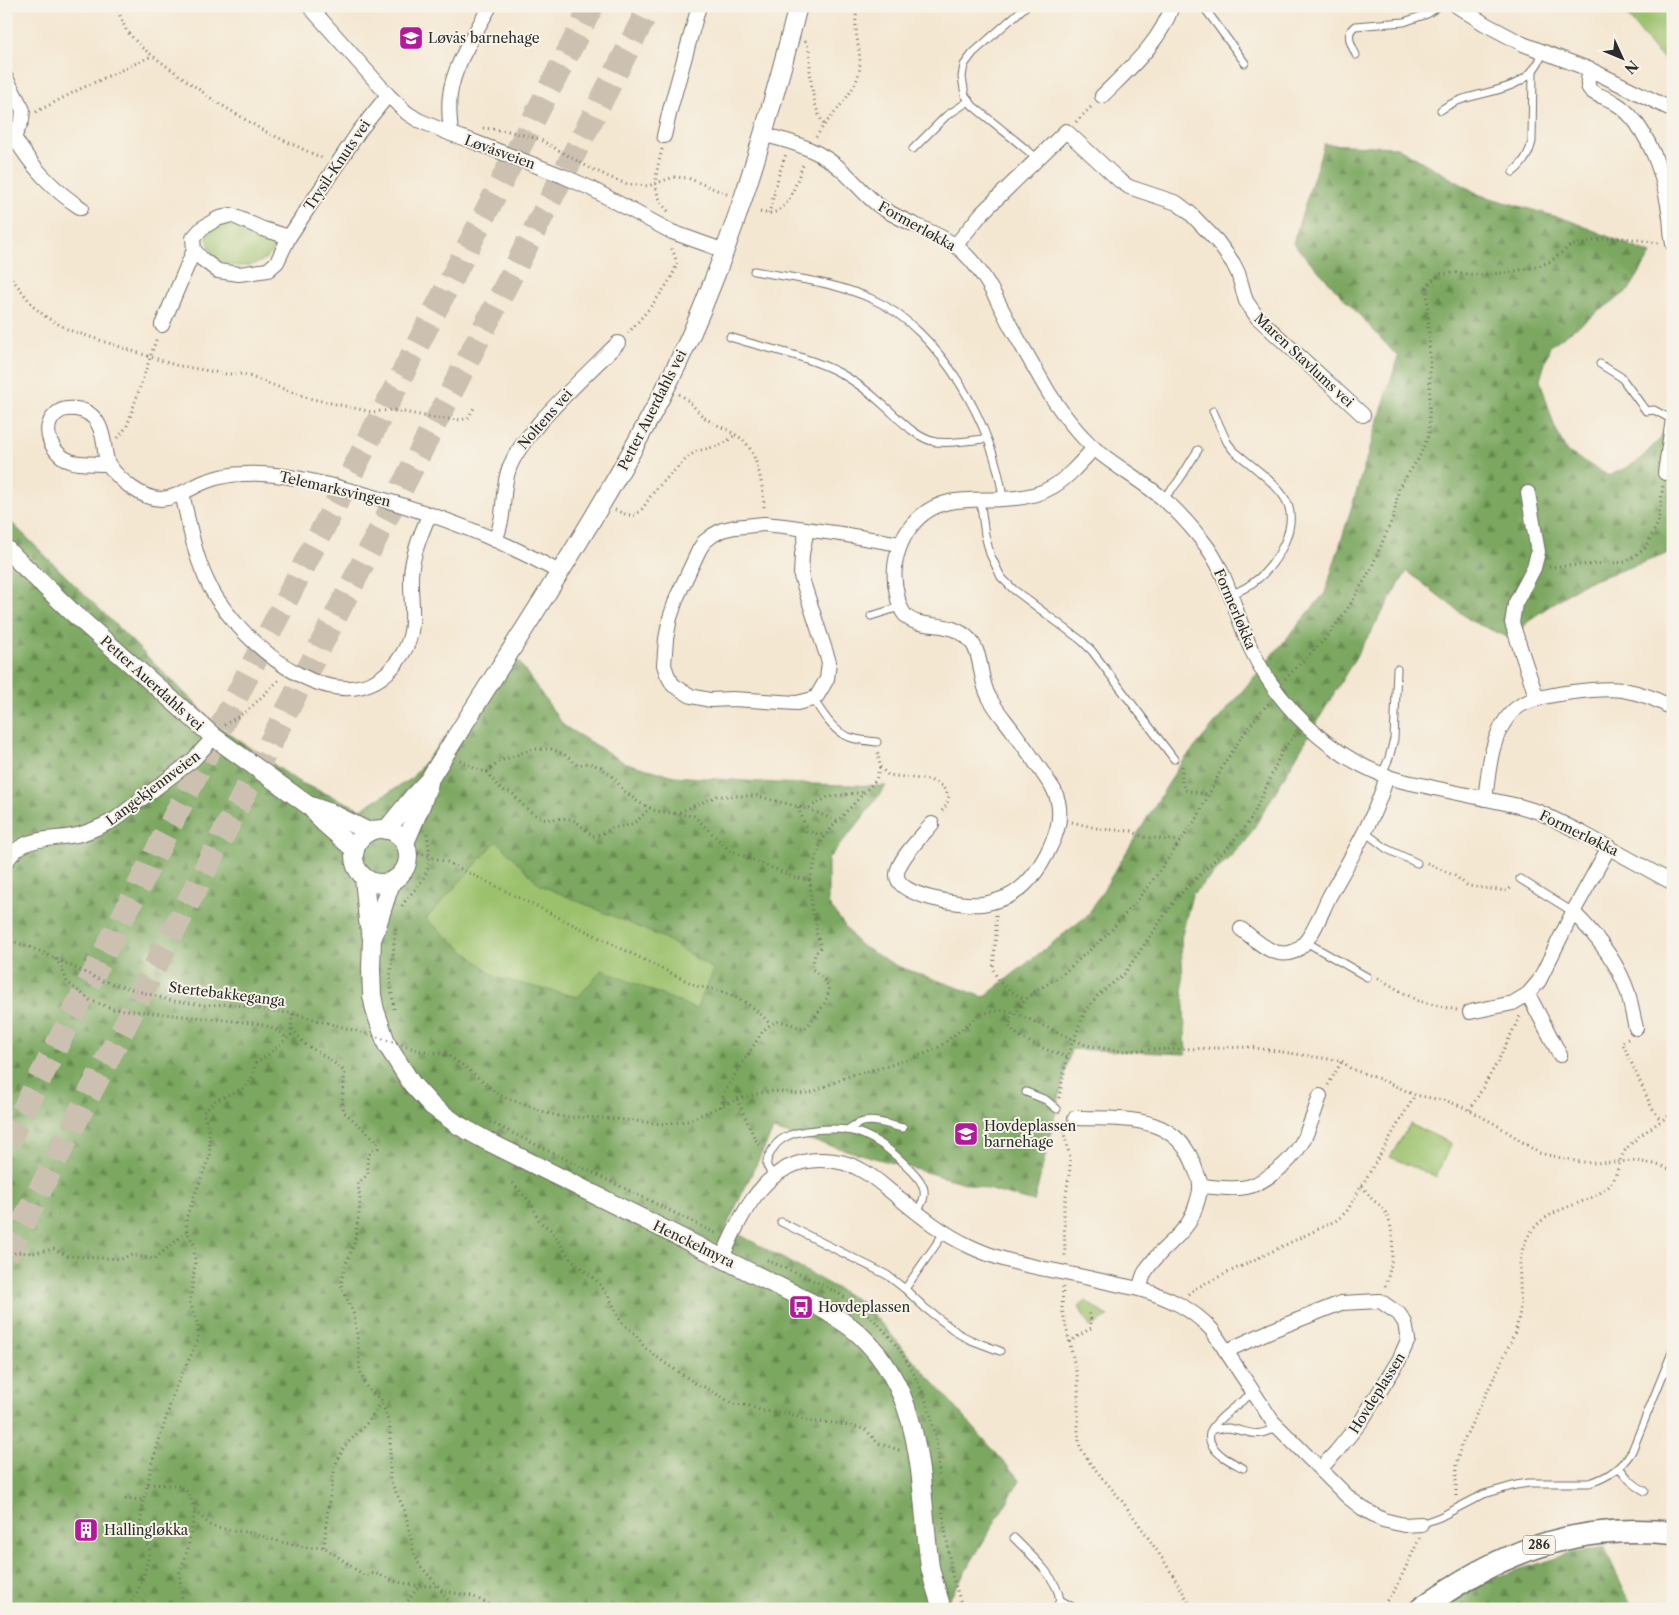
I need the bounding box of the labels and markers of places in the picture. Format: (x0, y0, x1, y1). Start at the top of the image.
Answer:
school or university icon: Løvås barnehage (398, 25, 424, 51)
place label: Løvås barnehage (428, 29, 540, 47)
place label: Hovdeplassen barnehage (984, 1117, 1077, 1151)
school or university icon: Hovdeplassen barnehage (953, 1121, 979, 1147)
bus stop icon: Hovdeplassen (788, 1294, 814, 1320)
place label: Hovdeplassen (818, 1298, 911, 1316)
building icon: Hallingløkka (73, 1517, 99, 1543)
place label: Hallingløkka (104, 1521, 189, 1539)

